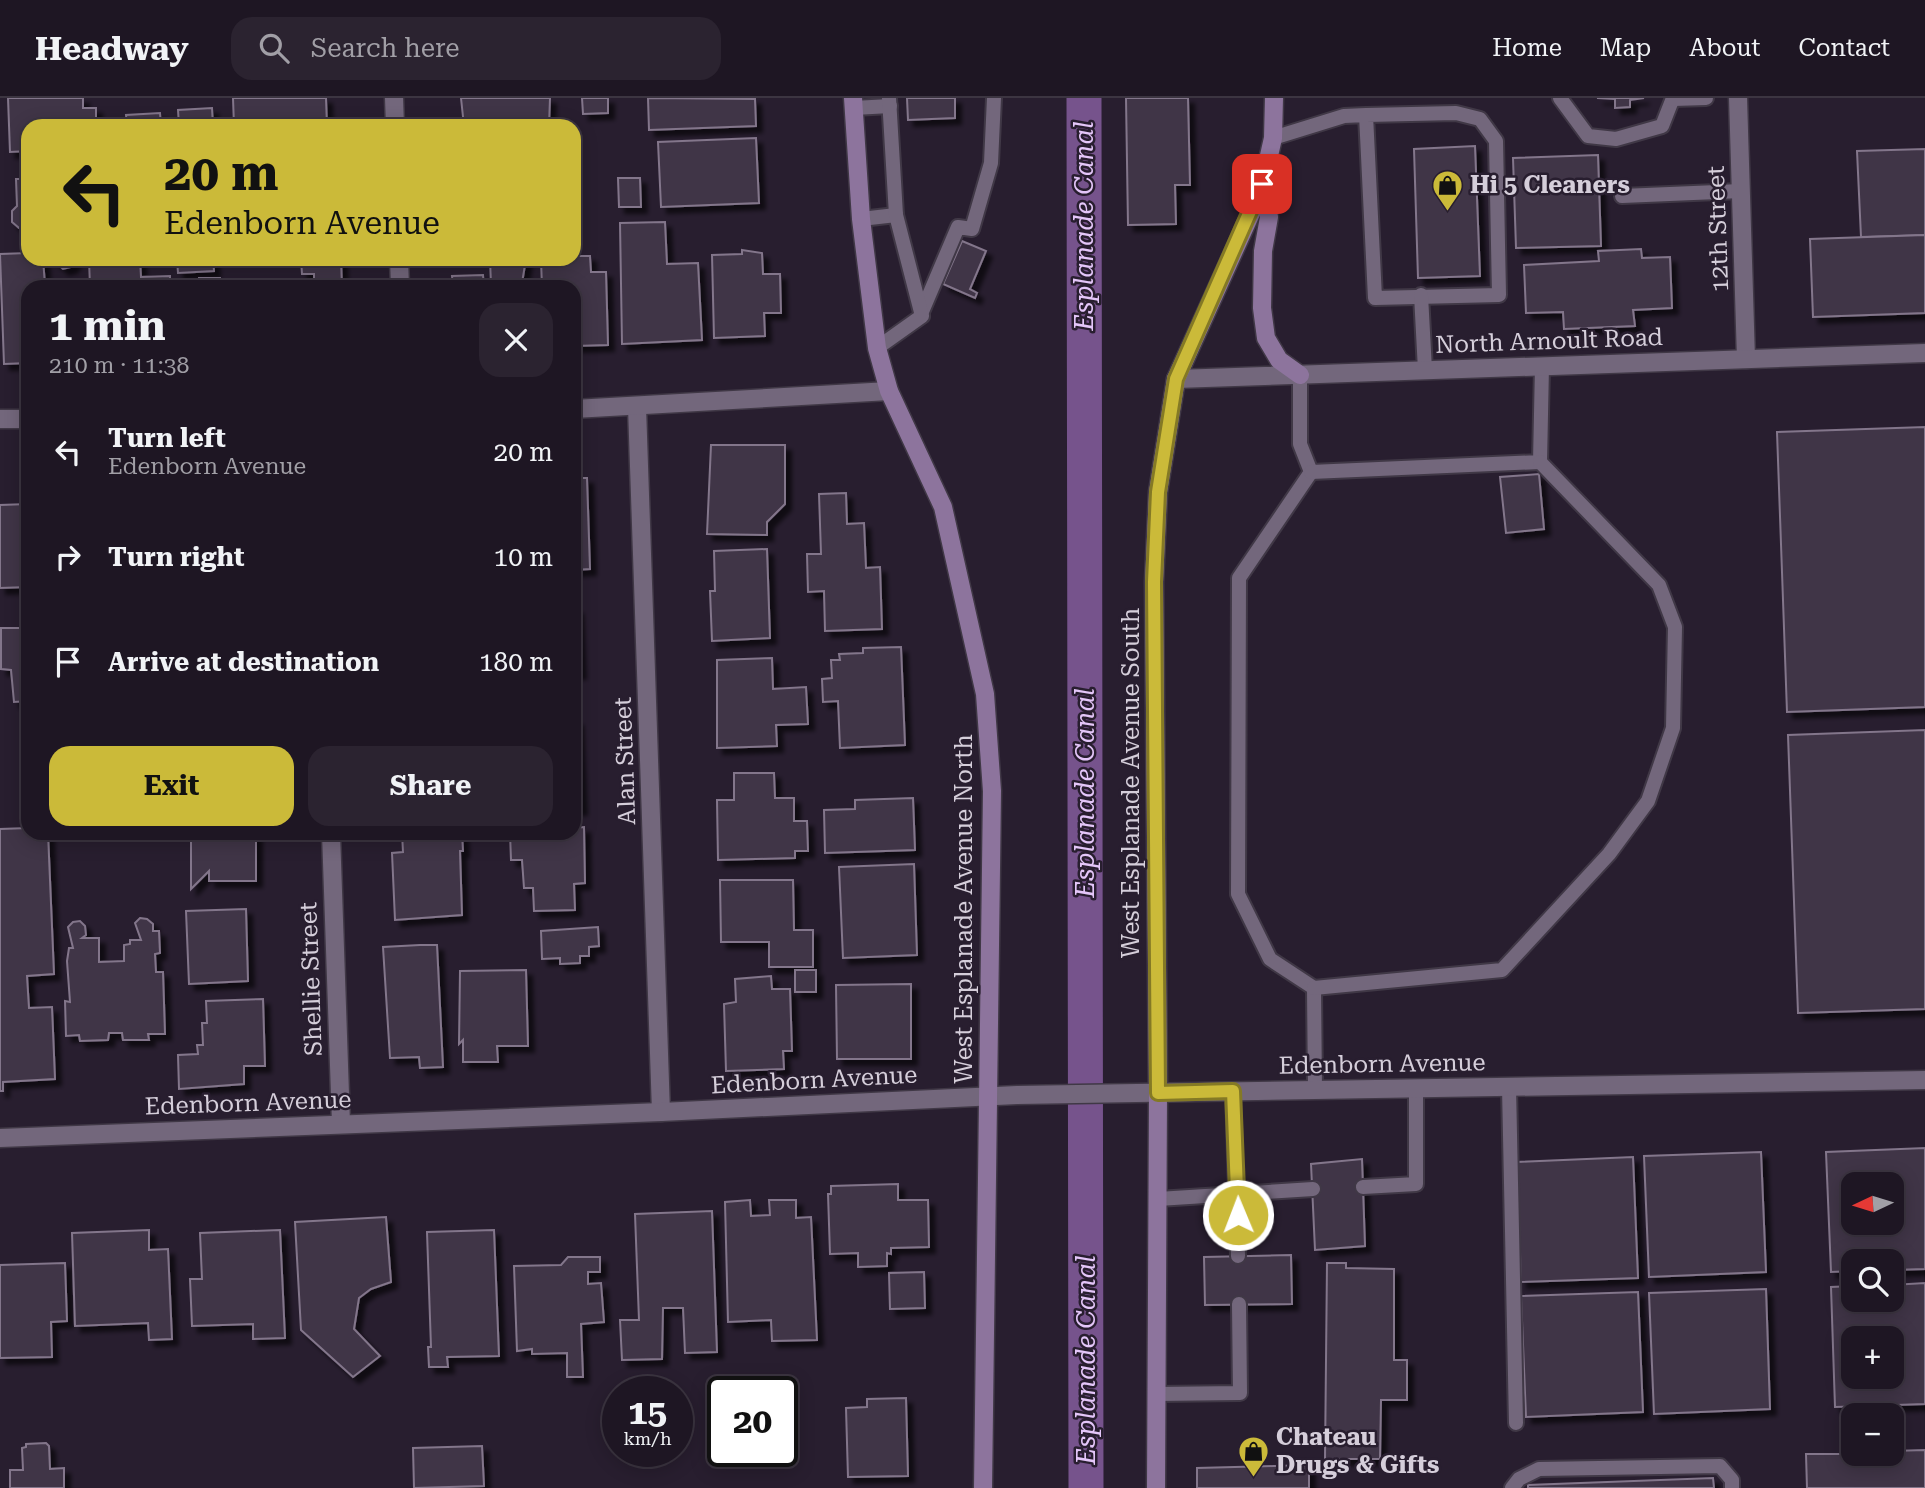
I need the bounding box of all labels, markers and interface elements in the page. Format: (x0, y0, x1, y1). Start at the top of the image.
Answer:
search box (231, 17, 721, 80)
text: Headway (35, 29, 189, 68)
icon: search (255, 29, 293, 67)
text: Search here (311, 33, 460, 63)
text: Home (1492, 34, 1562, 62)
text: Map (1600, 34, 1651, 62)
text: About (1689, 34, 1760, 62)
text: Contact (1798, 34, 1890, 62)
water label: Esplanade Canal (1069, 121, 1099, 332)
text: 20 m (164, 145, 279, 202)
icon: left (49, 147, 140, 238)
pin (1232, 154, 1292, 214)
icon: arrive (1243, 165, 1281, 203)
street label: 12th Street (1702, 165, 1734, 293)
shop icon: Hi 5 Cleaners (1430, 168, 1464, 212)
place label: Hi 5 Cleaners (1470, 171, 1630, 199)
text: Edenborn Avenue (164, 204, 440, 242)
text: 1 min (49, 301, 166, 350)
button: close (479, 303, 553, 377)
street label: North Arnoult Road (1435, 323, 1663, 359)
text: 210 m · 11:38 (49, 352, 189, 379)
text: Turn left (108, 423, 226, 453)
icon: left (49, 433, 87, 471)
text: 20 m (494, 437, 553, 467)
text: Edenborn Avenue (108, 453, 306, 480)
icon: right (49, 538, 87, 576)
text: Turn right (108, 542, 244, 572)
text: 10 m (494, 542, 553, 572)
street label: West Esplanade Avenue South (1117, 608, 1145, 958)
icon: arrive (49, 643, 87, 681)
text: Arrive at destination (108, 647, 379, 677)
text: 180 m (479, 647, 553, 677)
water label: Esplanade Canal (1070, 688, 1100, 899)
street label: Alan Street (609, 697, 641, 825)
street label: West Esplanade Avenue North (950, 734, 978, 1084)
button: Exit (49, 746, 294, 826)
button: Share (308, 746, 553, 826)
street label: Shellie Street (294, 902, 328, 1056)
street label: Edenborn Avenue (1278, 1048, 1486, 1080)
street label: Edenborn Avenue (710, 1061, 918, 1099)
street label: Edenborn Avenue (144, 1085, 352, 1121)
north arrow (1841, 1172, 1904, 1236)
map controls (1841, 1172, 1904, 1466)
position arrow (1201, 1178, 1275, 1252)
button: search (1841, 1249, 1904, 1312)
water label: Esplanade Canal (1071, 1255, 1101, 1466)
button: + (1841, 1326, 1904, 1389)
speed limit sign: 20 (707, 1376, 798, 1467)
text: 15 (628, 1392, 667, 1433)
button: − (1841, 1403, 1904, 1466)
place label: Chateau Drugs & Gifts (1276, 1423, 1440, 1479)
text: km/h (623, 1428, 672, 1449)
shop icon: Chateau Drugs & Gifts (1236, 1434, 1270, 1478)

